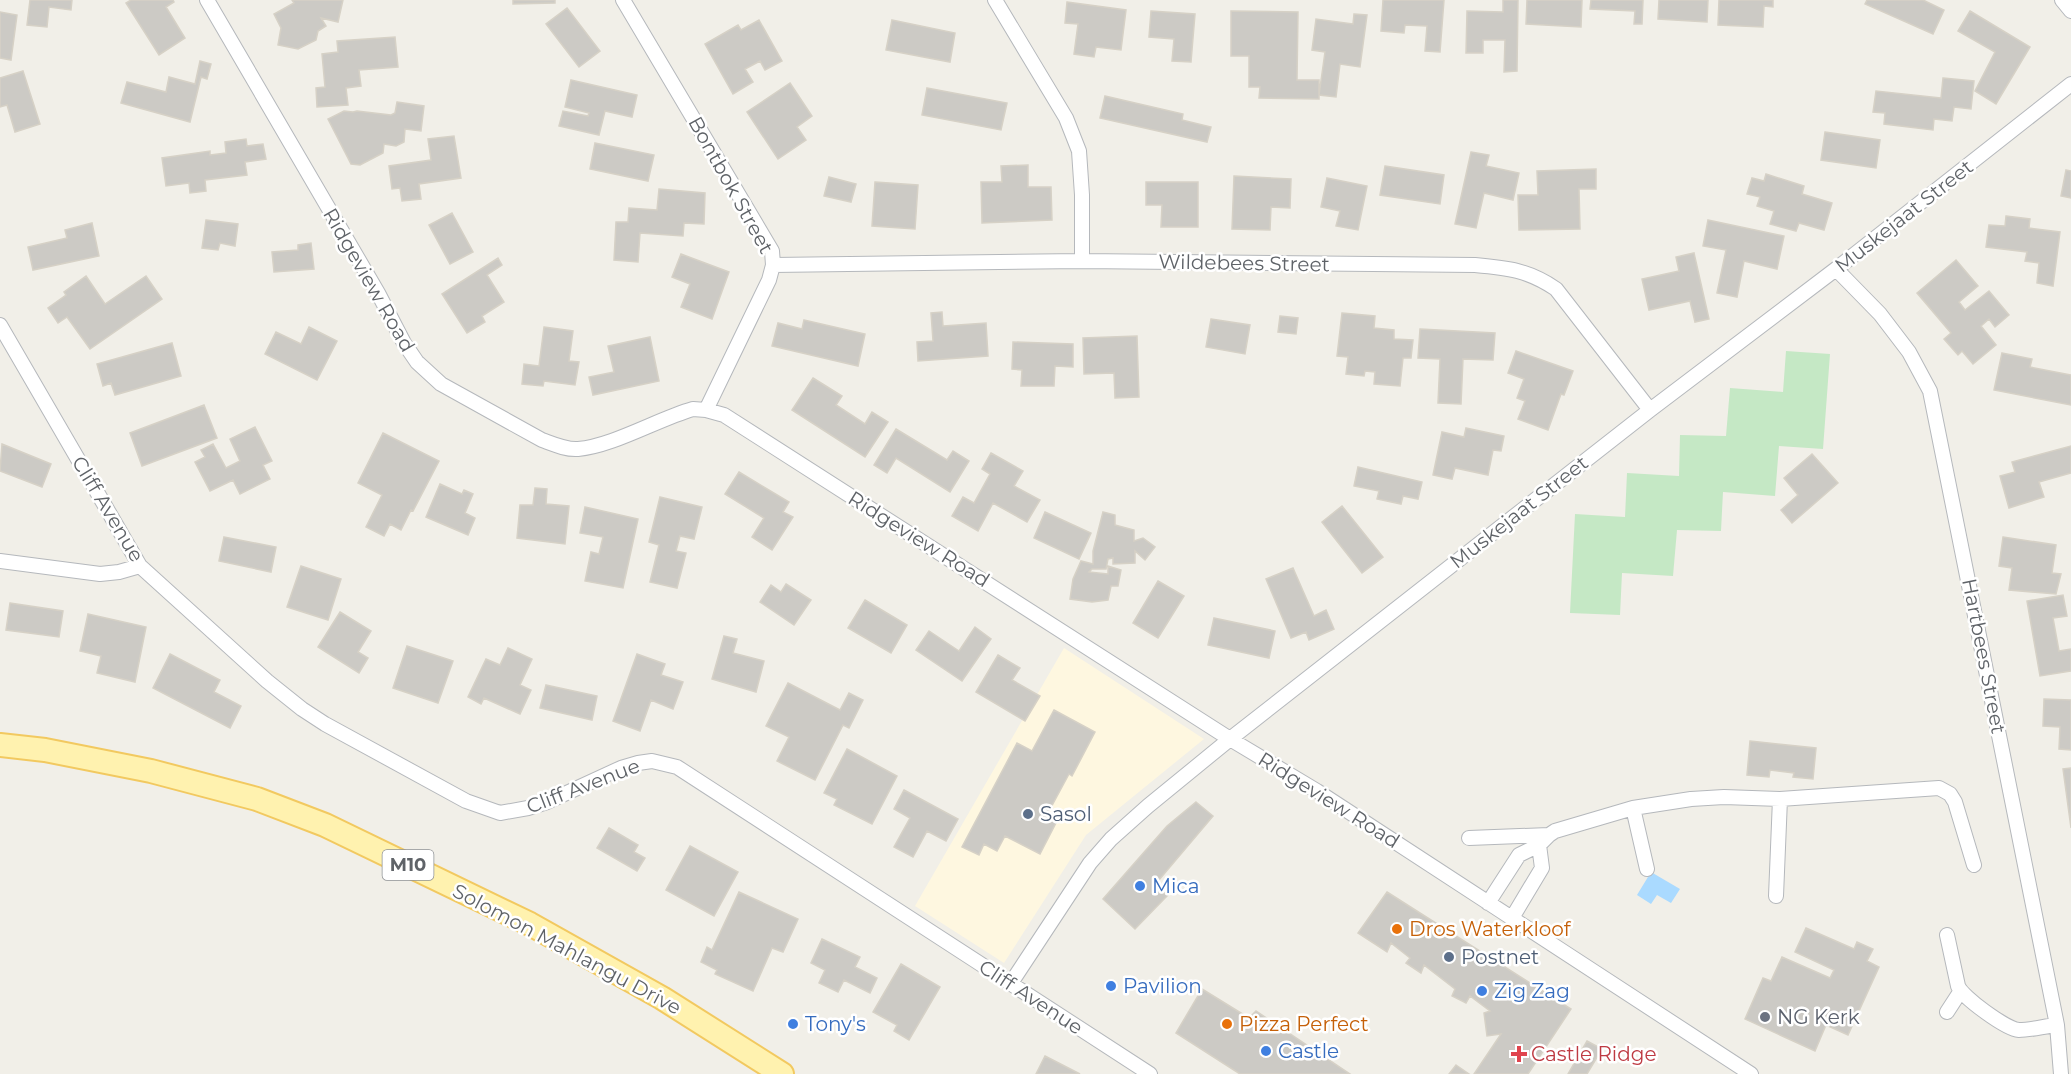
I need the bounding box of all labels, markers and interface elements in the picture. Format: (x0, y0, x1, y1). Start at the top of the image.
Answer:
street label: Bontbok Street (683, 112, 779, 258)
street label: Muskejaat Street (1830, 155, 1978, 277)
street label: Ridgeview Road (318, 204, 420, 356)
street label: Wildebees Street (1158, 250, 1330, 276)
street label: Muskejaat Street (1445, 451, 1593, 573)
street label: Cliff Avenue (67, 452, 149, 566)
street label: Ridgeview Road (844, 486, 994, 592)
street label: Hartbees Street (1957, 576, 2011, 736)
street label: Ridgeview Road (1254, 747, 1404, 853)
street label: Cliff Avenue (523, 753, 643, 819)
place label: Sasol (1040, 802, 1092, 826)
marker: Sasol (1021, 807, 1035, 821)
road number: M10 (382, 850, 434, 880)
place label: Mica (1152, 874, 1200, 898)
street label: Solomon Mahlangu Drive (449, 879, 685, 1019)
marker: Mica (1133, 879, 1147, 893)
place label: Dros Waterkloof (1409, 917, 1572, 941)
marker: Dros Waterkloof (1390, 922, 1404, 936)
place label: Postnet (1461, 945, 1539, 969)
marker: Postnet (1442, 950, 1456, 964)
street label: Cliff Avenue (974, 954, 1088, 1040)
place label: Pavilion (1123, 974, 1202, 998)
marker: Pavilion (1104, 979, 1118, 993)
place label: Zig Zag (1494, 979, 1570, 1003)
marker: Zig Zag (1475, 984, 1489, 998)
place label: NG Kerk (1777, 1005, 1860, 1029)
marker: NG Kerk (1758, 1010, 1772, 1024)
place label: Tony's (805, 1012, 866, 1036)
place label: Pizza Perfect (1239, 1012, 1369, 1036)
marker: Tony's (786, 1017, 800, 1031)
marker: Pizza Perfect (1220, 1017, 1234, 1031)
place label: Castle (1278, 1039, 1339, 1063)
place label: Castle Ridge (1531, 1042, 1657, 1066)
marker: Castle (1259, 1044, 1273, 1058)
marker: Castle Ridge (1512, 1047, 1526, 1061)

